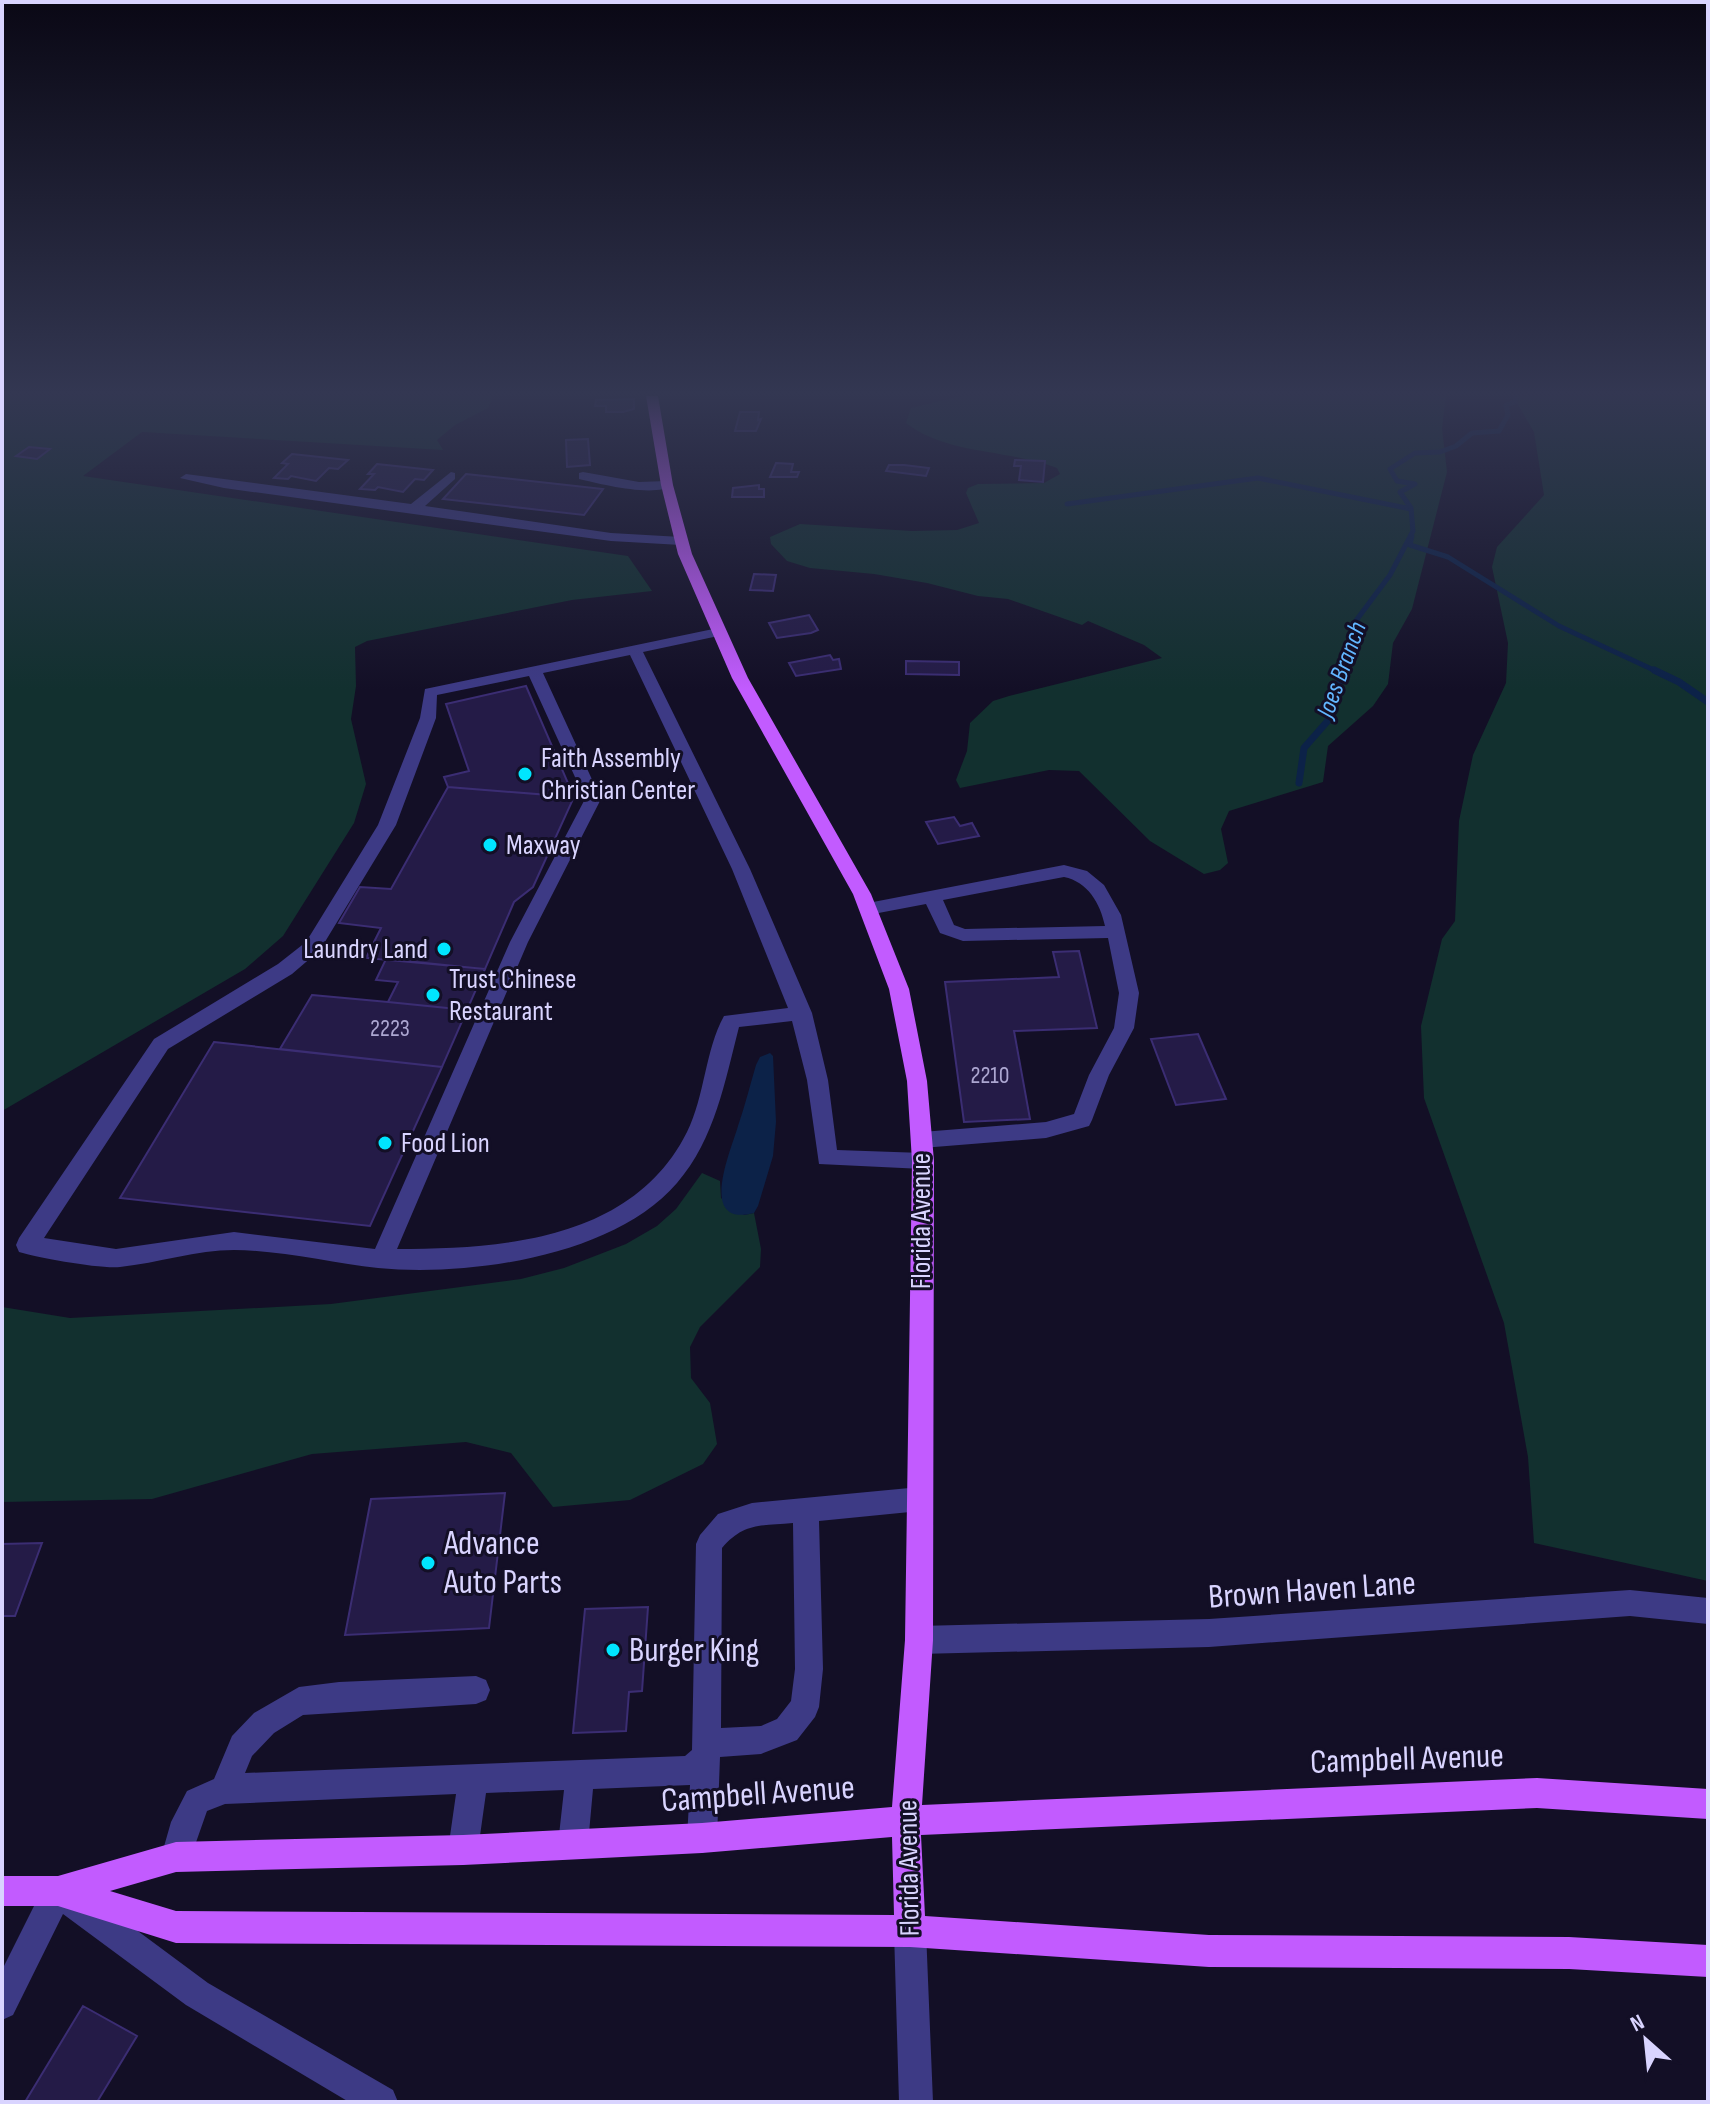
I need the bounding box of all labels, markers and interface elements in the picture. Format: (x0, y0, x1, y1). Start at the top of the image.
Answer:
water label: Joes Branch (1310, 618, 1374, 724)
place label: Faith Assembly Christian Center (541, 742, 695, 807)
marker: Faith Assembly Christian Center (516, 765, 534, 783)
place label: Maxway (506, 829, 581, 862)
marker: Maxway (481, 836, 499, 854)
place label: Laundry Land (303, 933, 428, 966)
marker: Laundry Land (435, 940, 453, 958)
place label: Trust Chinese Restaurant (449, 963, 576, 1028)
marker: Trust Chinese Restaurant (424, 986, 442, 1004)
house number: 2223 (370, 1014, 410, 1043)
house number: 2210 (971, 1061, 1009, 1090)
place label: Food Lion (401, 1127, 490, 1160)
marker: Food Lion (376, 1134, 394, 1152)
street label: Florida Avenue (905, 1153, 938, 1289)
place label: Advance Auto Parts (443, 1523, 562, 1603)
marker: Advance Auto Parts (419, 1554, 437, 1572)
street label: Brown Haven Lane (1207, 1562, 1417, 1618)
place label: Burger King (629, 1630, 759, 1671)
marker: Burger King (604, 1641, 622, 1659)
street label: Campbell Avenue (1309, 1735, 1505, 1783)
street label: Campbell Avenue (660, 1767, 856, 1821)
street label: Florida Avenue (891, 1800, 927, 1936)
north arrow (1606, 2000, 1686, 2080)
text: N (1626, 2009, 1649, 2038)

